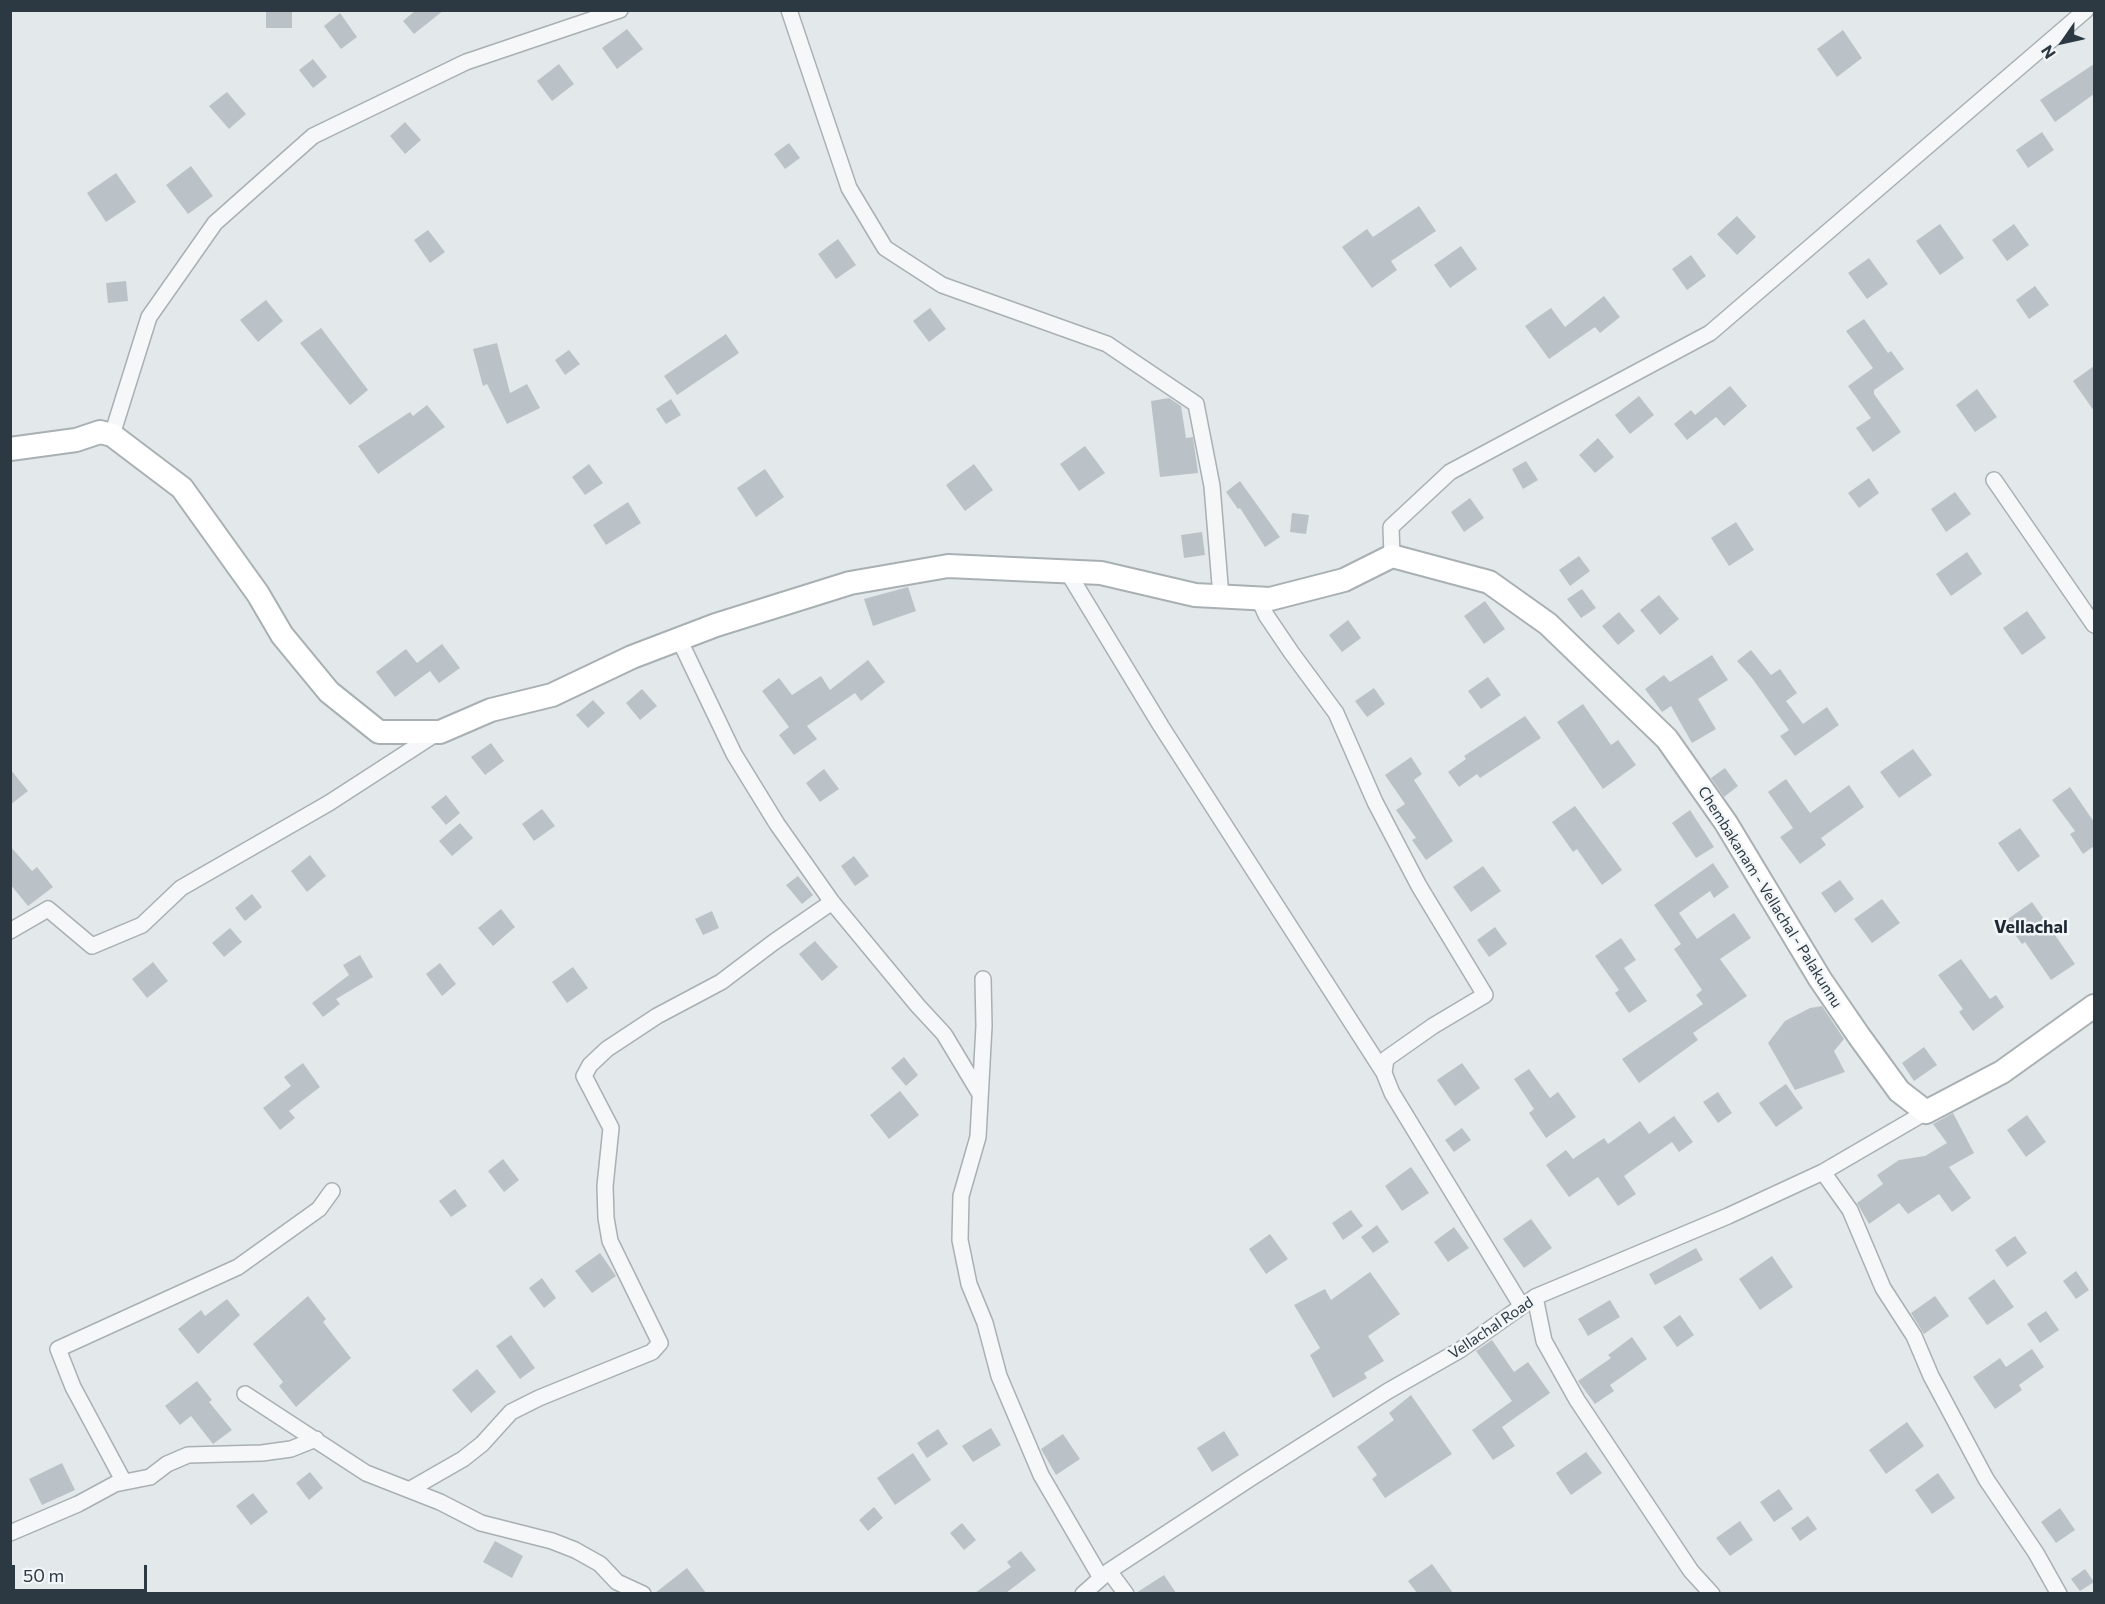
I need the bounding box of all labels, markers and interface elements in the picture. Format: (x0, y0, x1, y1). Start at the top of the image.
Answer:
north arrow (2033, 12, 2093, 72)
text: N (2036, 42, 2059, 63)
street label: Chembakanam - Vellachal - Palakunnu (1694, 783, 1846, 1011)
district label: Vellachal (1994, 916, 2068, 938)
street label: Vellachal Road (1445, 1293, 1537, 1363)
scale bar (15, 1553, 150, 1591)
text: 50 m (23, 1564, 64, 1586)

